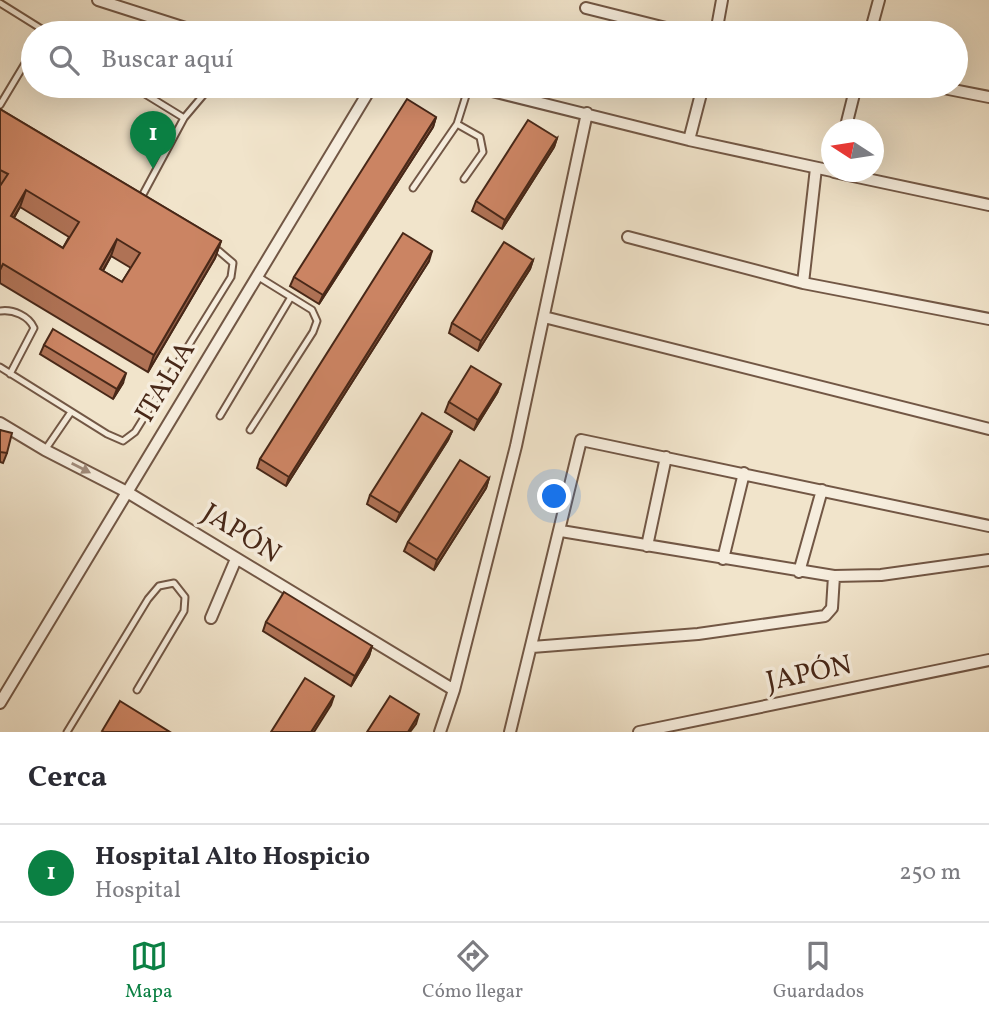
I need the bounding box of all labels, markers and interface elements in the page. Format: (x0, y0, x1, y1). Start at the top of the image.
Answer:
search box (21, 21, 968, 98)
icon: search (45, 41, 83, 79)
text: Buscar aquí (101, 42, 233, 78)
pin: 1 (130, 111, 176, 169)
north arrow (821, 119, 884, 182)
street label: ITALIA (126, 334, 206, 430)
one-way arrow (71, 463, 91, 474)
your location (537, 479, 571, 513)
street label: JAPÓN (194, 495, 288, 573)
street label: JAPÓN (763, 646, 855, 702)
text: Cerca (28, 757, 107, 799)
text: Hospital Alto Hospicio (95, 839, 370, 875)
text: 1 (46, 857, 56, 889)
text: 250 m (899, 857, 961, 889)
text: Hospital (95, 875, 181, 907)
tab: Mapa (125, 937, 172, 1005)
tab: Cómo llegar (422, 937, 523, 1005)
tab: Guardados (773, 937, 864, 1005)

